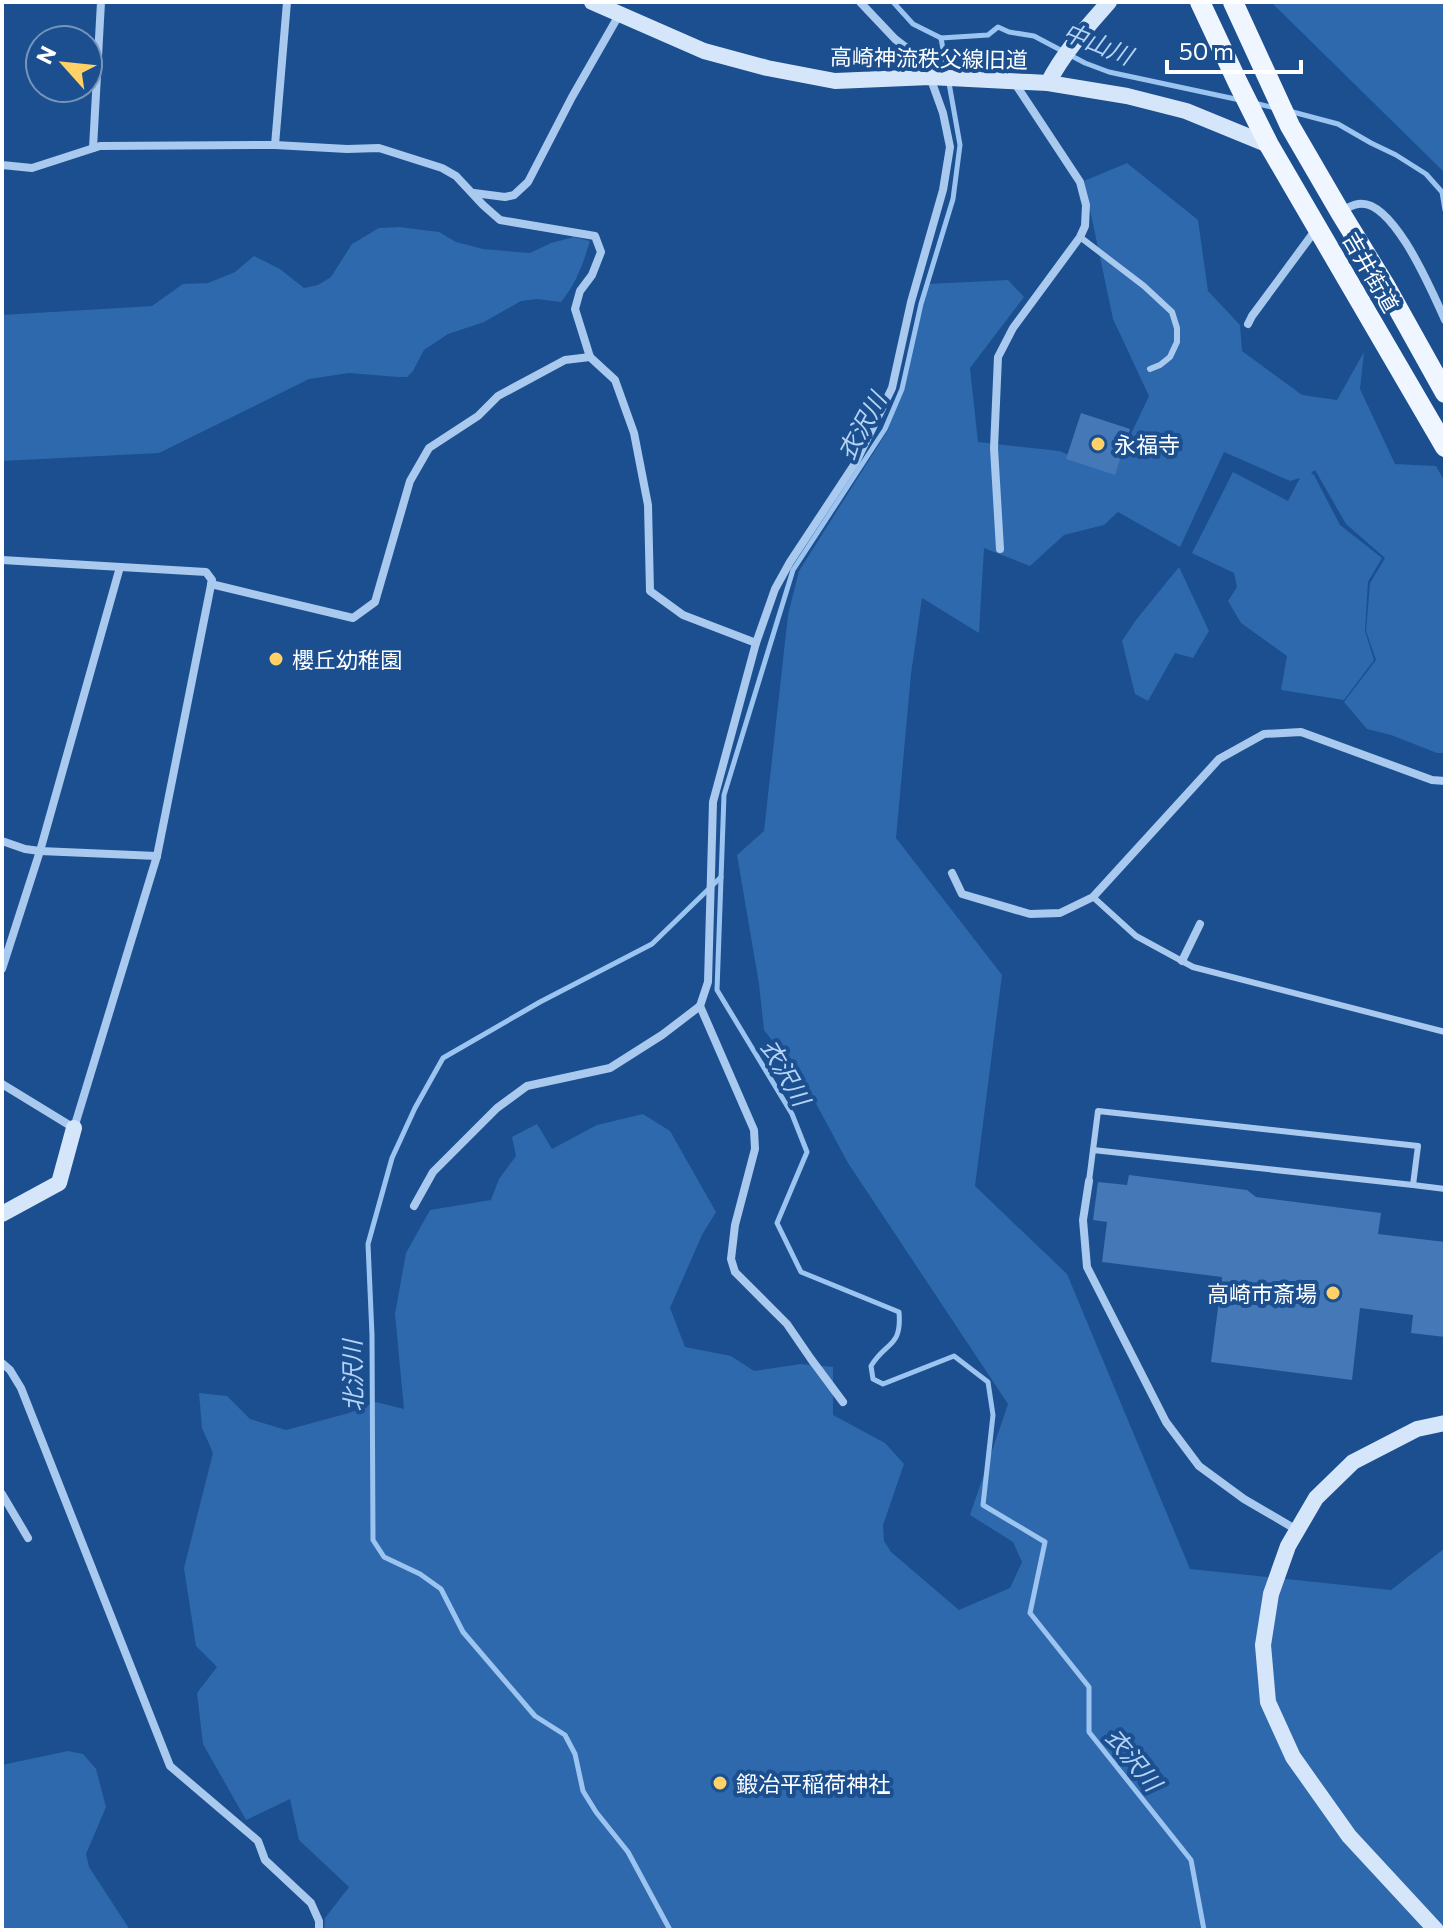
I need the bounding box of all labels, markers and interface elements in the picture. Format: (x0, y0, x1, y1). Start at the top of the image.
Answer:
water label: 中山川 (1059, 16, 1140, 71)
north arrow (24, 24, 104, 104)
scale bar (1167, 24, 1301, 74)
text: 50 m (1179, 36, 1234, 65)
text: N (30, 41, 62, 68)
street label: 高崎神流秩父線旧道 (830, 43, 1028, 73)
street label: 吉井街道 (1337, 227, 1405, 317)
water label: 衣沢川 (831, 385, 893, 465)
place label: 永福寺 (1114, 431, 1180, 458)
marker: 永福寺 (1089, 435, 1107, 453)
place label: 櫻丘幼稚園 (292, 646, 402, 673)
marker: 櫻丘幼稚園 (267, 650, 285, 668)
water label: 衣沢川 (755, 1034, 818, 1113)
place label: 高崎市斎場 (1207, 1280, 1317, 1307)
marker: 高崎市斎場 (1324, 1284, 1342, 1302)
water label: 北沢川 (337, 1337, 367, 1412)
water label: 衣沢川 (1100, 1722, 1170, 1798)
place label: 鍛冶平稲荷神社 (736, 1770, 890, 1797)
marker: 鍛冶平稲荷神社 (711, 1774, 729, 1792)

